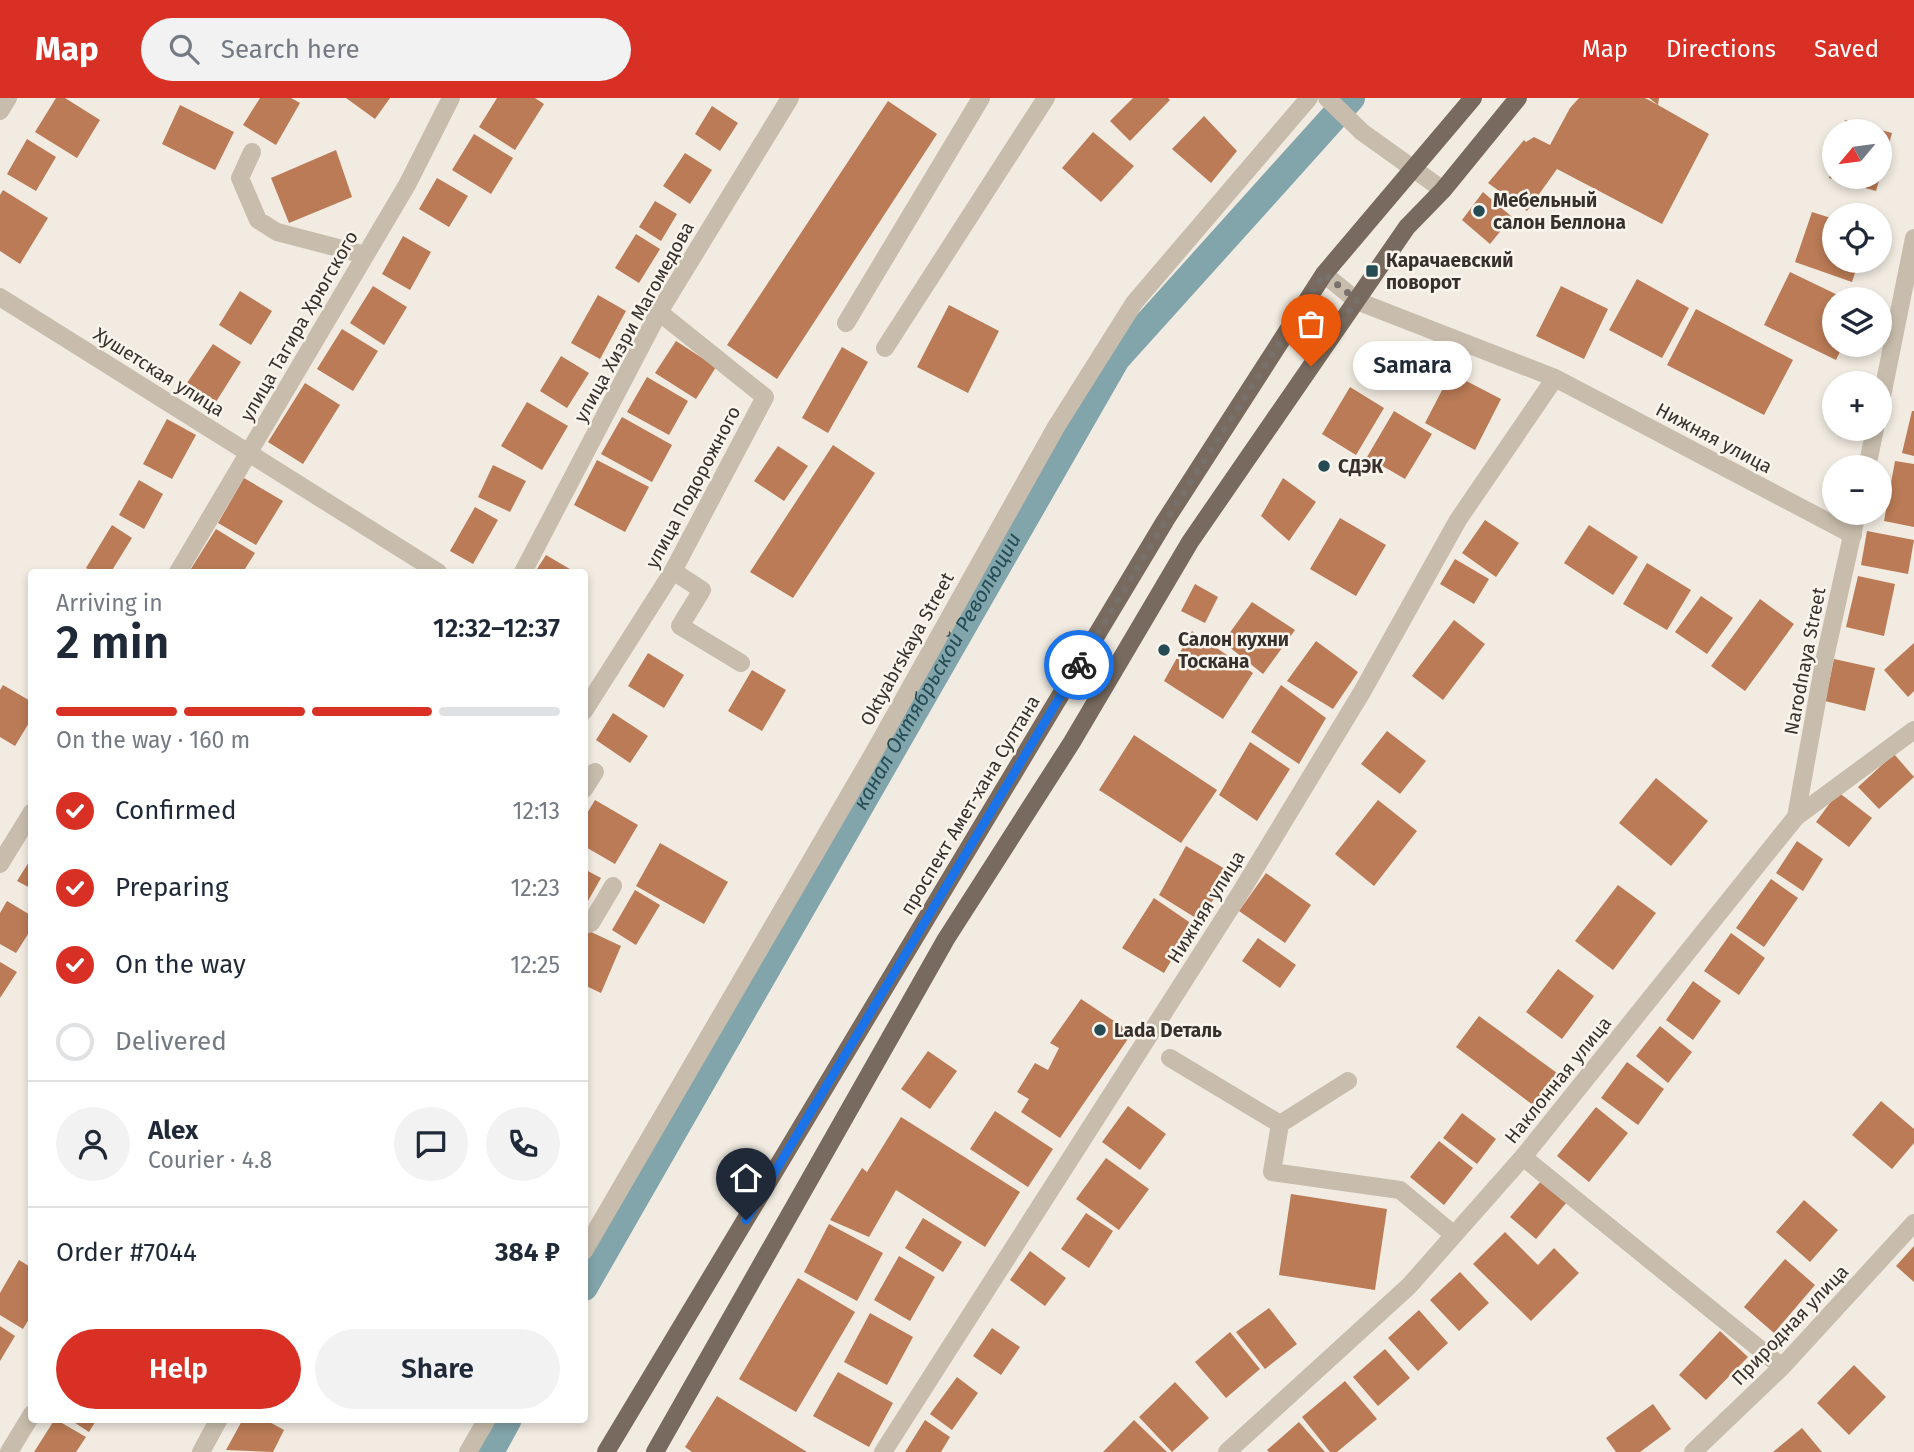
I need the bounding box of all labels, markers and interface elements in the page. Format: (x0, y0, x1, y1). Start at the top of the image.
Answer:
search box (141, 18, 631, 81)
text: Map (35, 29, 99, 69)
icon: search (165, 30, 203, 68)
text: Search here (221, 34, 360, 65)
text: Map (1582, 35, 1628, 63)
text: Directions (1666, 35, 1776, 63)
text: Saved (1814, 35, 1879, 63)
north arrow (1822, 119, 1892, 189)
map controls (1822, 119, 1892, 525)
place label: Мебельный салон Беллона (1493, 189, 1626, 234)
marker: Мебельный салон Беллона (1471, 203, 1487, 219)
button: locate (1822, 203, 1892, 273)
street label: улица Хизри Магомедова (569, 218, 699, 426)
street label: улица Тагира Хрюгского (235, 227, 363, 425)
place label: Карачаевский поворот (1386, 249, 1513, 294)
marker: Карачаевский поворот (1364, 263, 1380, 279)
button: layers (1822, 287, 1892, 357)
pin (1281, 294, 1341, 366)
icon: bag (1292, 305, 1330, 343)
street label: Хушетская улица (89, 323, 229, 421)
callout: Samara (1353, 342, 1472, 390)
text: Samara (1373, 351, 1452, 379)
button: + (1822, 371, 1892, 441)
street label: Нижняя улица (1652, 398, 1776, 478)
street label: улица Подорожного (641, 402, 745, 572)
place label: СДЭК (1338, 455, 1383, 478)
button: − (1822, 455, 1892, 525)
marker: СДЭК (1316, 458, 1332, 474)
water label: канал Октябрьской Революции (847, 528, 1027, 814)
street label: Oktyabrskaya Street (855, 568, 959, 730)
street label: Narodnaya Street (1779, 585, 1831, 737)
text: Arriving in (56, 589, 163, 617)
text: 12:32–12:37 (433, 613, 560, 644)
text: 2 min (56, 615, 169, 670)
place label: Салон кухни Тоскана (1178, 628, 1289, 673)
courier (1044, 630, 1114, 700)
marker: Салон кухни Тоскана (1156, 642, 1172, 658)
icon: bike (1060, 646, 1098, 684)
street label: проспект Амет-хана Султана (895, 691, 1045, 919)
text: On the way · 160 m (56, 726, 250, 754)
icon: check (56, 792, 94, 830)
text: Confirmed (115, 795, 236, 826)
text: 12:13 (513, 797, 560, 825)
street label: Нижняя улица (1162, 847, 1250, 967)
icon: check (56, 869, 94, 907)
text: Preparing (115, 872, 228, 903)
text: 12:23 (510, 874, 560, 902)
icon: check (56, 946, 94, 984)
text: On the way (115, 949, 246, 980)
text: 12:25 (510, 951, 560, 979)
street label: Наклонная улица (1500, 1012, 1616, 1148)
place label: Lada Dеталь (1114, 1019, 1222, 1042)
marker: Lada Dеталь (1092, 1022, 1108, 1038)
text: Delivered (115, 1026, 227, 1057)
button: person (56, 1107, 130, 1181)
button: chat (394, 1107, 468, 1181)
button: phone (486, 1107, 560, 1181)
text: Alex (148, 1115, 198, 1146)
text: Courier · 4.8 (148, 1146, 272, 1174)
pin (716, 1148, 776, 1220)
icon: home (727, 1159, 765, 1197)
text: Order #7044 (56, 1237, 197, 1268)
text: 384 ₽ (495, 1237, 560, 1268)
street label: Природная улица (1727, 1260, 1853, 1390)
button: Help (56, 1329, 301, 1409)
button: Share (315, 1329, 560, 1409)

